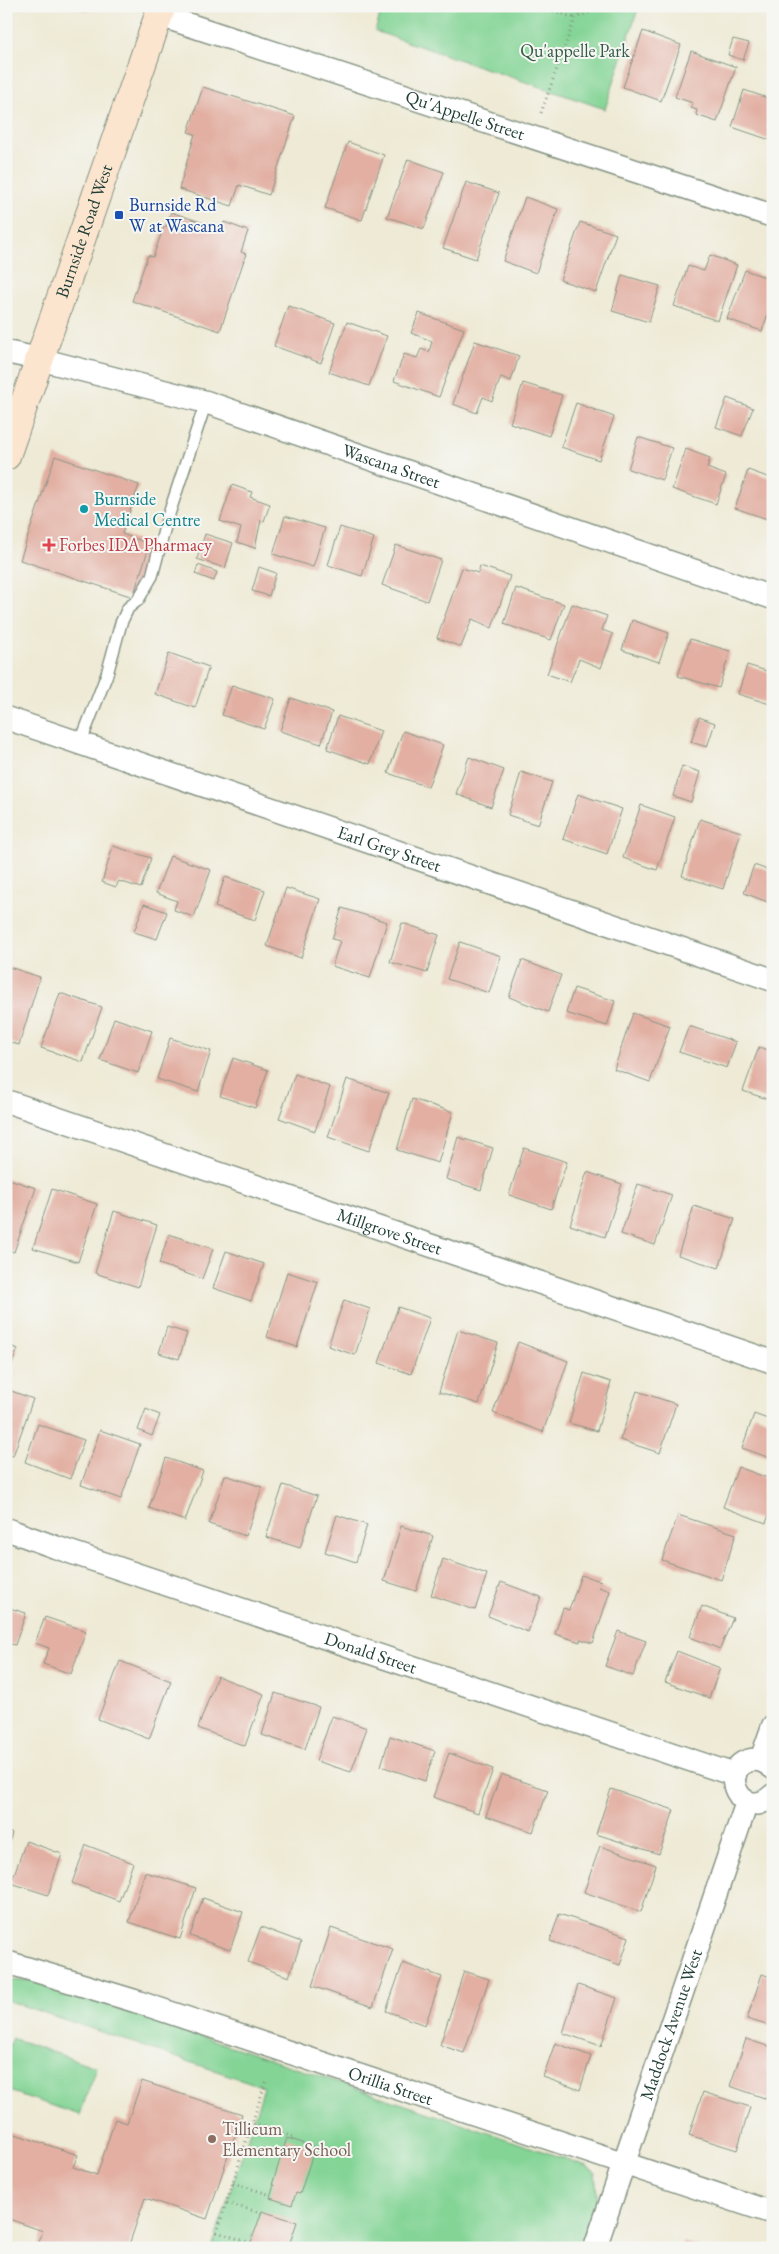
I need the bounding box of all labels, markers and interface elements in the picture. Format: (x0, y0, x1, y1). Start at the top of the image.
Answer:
park label: Qu'appelle Park (520, 39, 630, 62)
street label: Qu'Appelle Street (403, 85, 528, 145)
street label: Burnside Road West (50, 161, 117, 301)
place label: Burnside Rd W at Wascana (129, 193, 225, 237)
marker: Burnside Rd W at Wascana (113, 209, 125, 221)
street label: Wascana Street (339, 438, 443, 493)
place label: Burnside Medical Centre (94, 487, 200, 531)
marker: Burnside Medical Centre (78, 503, 90, 515)
place label: Forbes IDA Pharmacy (59, 533, 212, 556)
marker: Forbes IDA Pharmacy (43, 539, 55, 551)
street label: Earl Grey Street (335, 820, 445, 877)
street label: Millgrove Street (334, 1202, 445, 1260)
street label: Donald Street (322, 1626, 420, 1679)
street label: Maddock Avenue West (634, 1946, 707, 2103)
street label: Orillia Street (345, 2061, 436, 2110)
place label: Tillicum Elementary School (222, 2117, 351, 2161)
marker: Tillicum Elementary School (206, 2133, 218, 2145)

